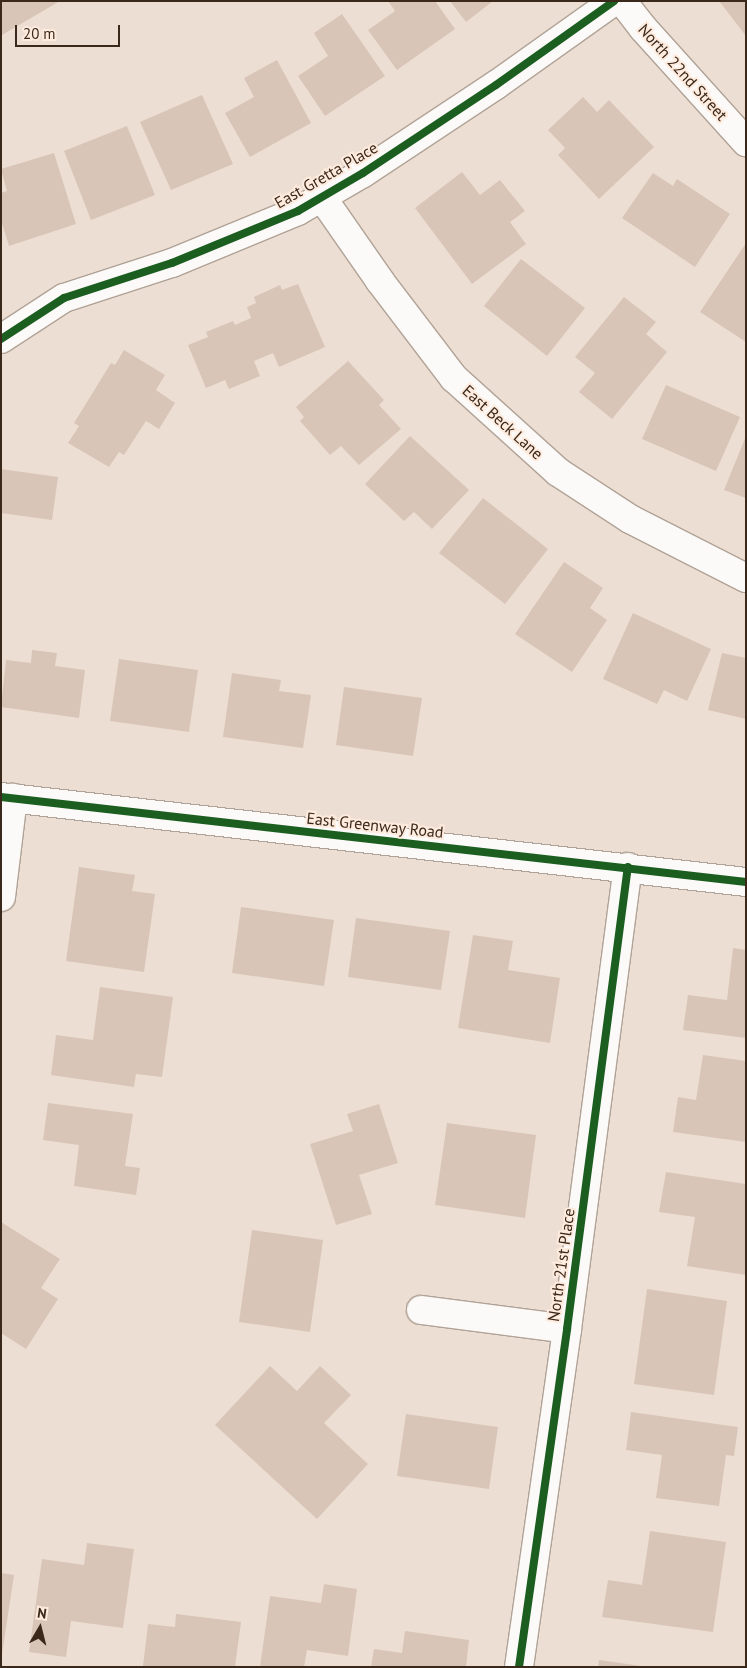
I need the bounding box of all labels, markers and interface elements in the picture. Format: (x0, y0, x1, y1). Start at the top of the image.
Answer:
scale bar (18, 15, 122, 47)
street label: North 22nd Street (634, 20, 732, 124)
text: 20 m (23, 24, 56, 43)
street label: East Gretta Place (271, 138, 381, 212)
street label: East Beck Lane (459, 381, 547, 463)
street label: East Greenway Road (305, 808, 445, 842)
street label: North 21st Place (544, 1207, 578, 1323)
north arrow (15, 1603, 65, 1653)
text: N (36, 1604, 48, 1623)

